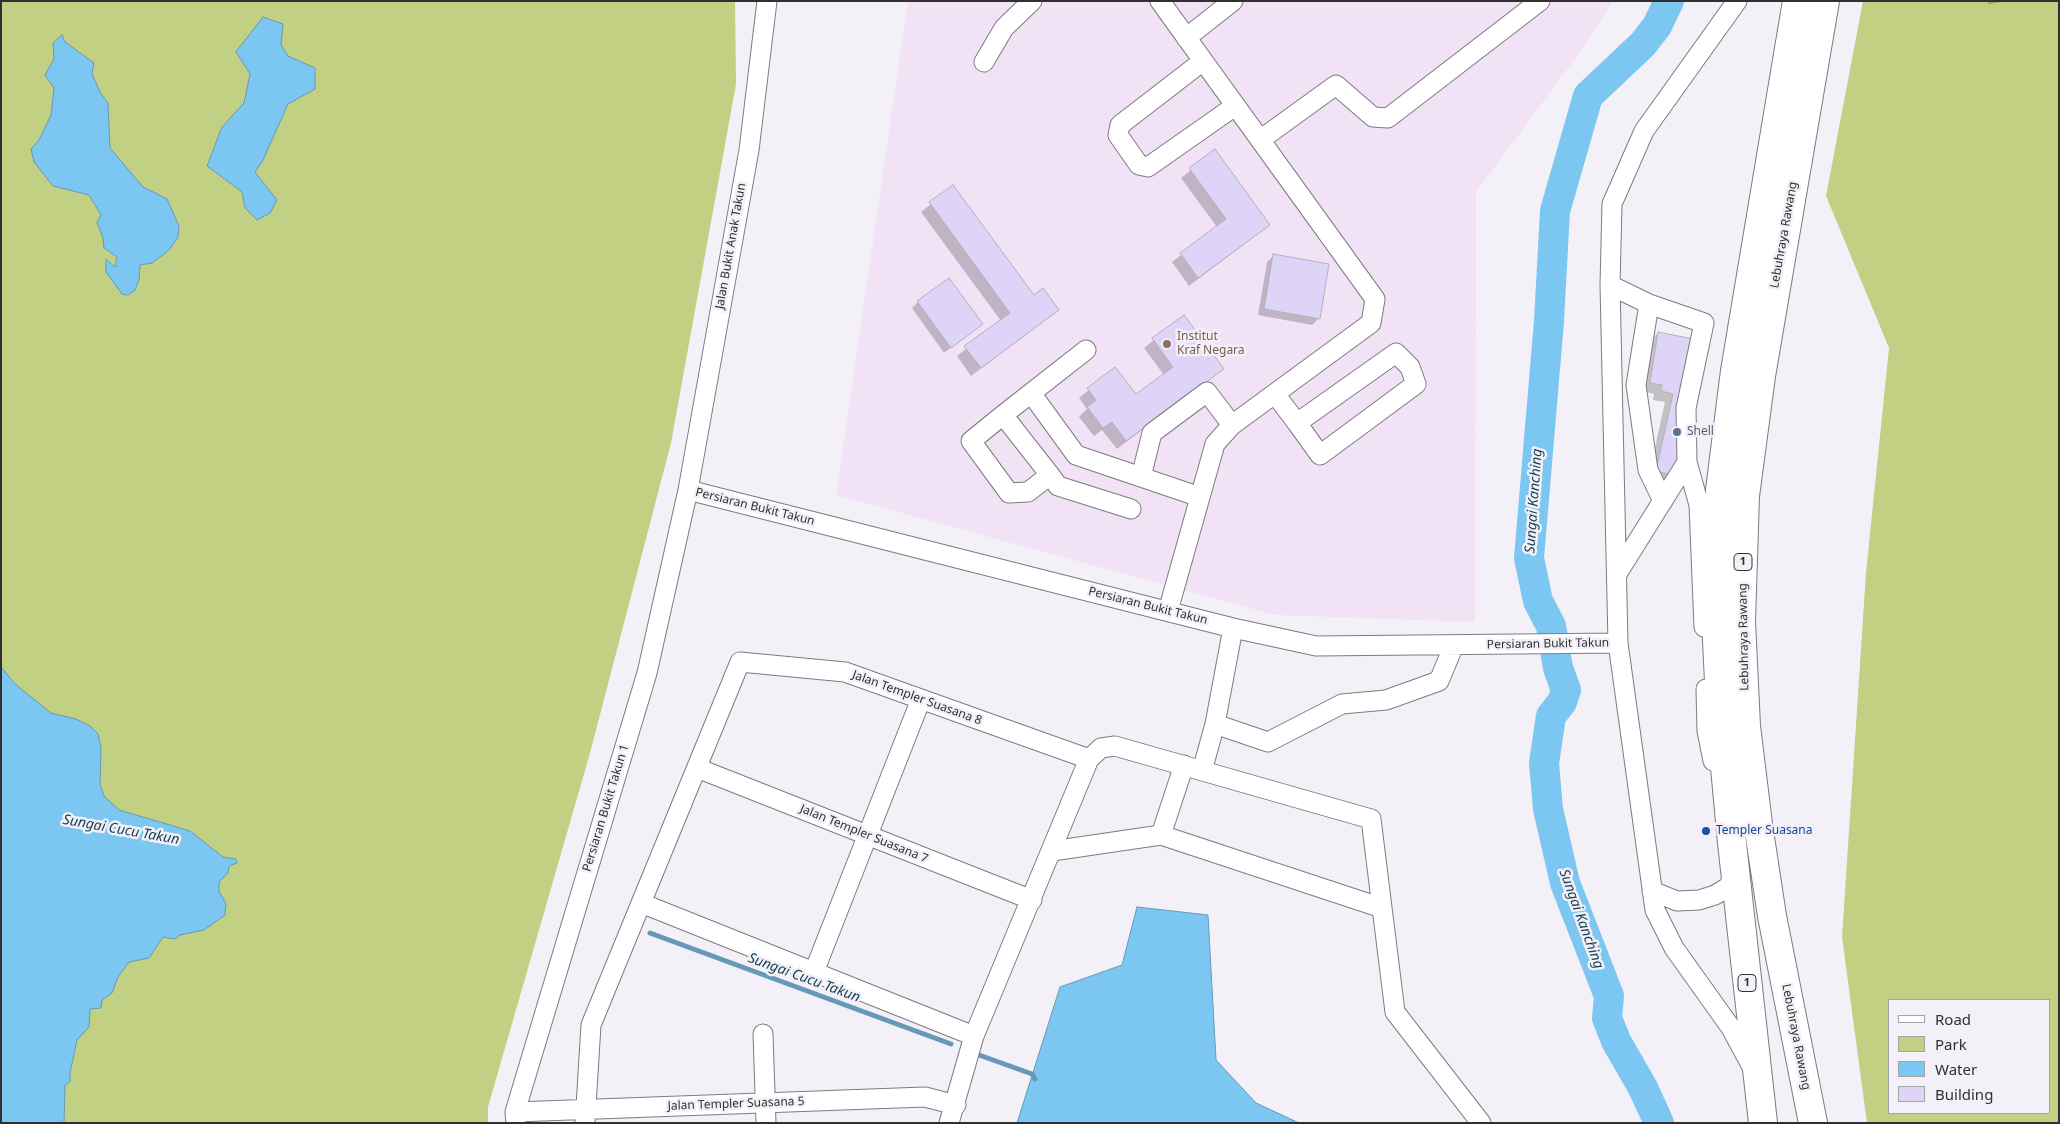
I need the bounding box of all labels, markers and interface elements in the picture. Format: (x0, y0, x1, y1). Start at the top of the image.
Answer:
street label: Lebuhraya Rawang (1768, 181, 1800, 289)
street label: Jalan Bukit Anak Takun (713, 182, 749, 310)
place label: Institut Kraf Negara (1177, 330, 1245, 358)
marker: Institut Kraf Negara (1161, 338, 1173, 350)
place label: Shell (1687, 425, 1714, 439)
marker: Shell (1671, 426, 1683, 438)
water label: Sungai Kanching (1522, 448, 1546, 554)
street label: Persiaran Bukit Takun (694, 485, 816, 529)
road number: 1 (1734, 554, 1752, 570)
street label: Lebuhraya Rawang (1736, 583, 1752, 691)
street label: Persiaran Bukit Takun (1087, 584, 1209, 628)
street label: Persiaran Bukit Takun (1487, 636, 1609, 652)
street label: Jalan Templer Suasana 8 (850, 668, 984, 728)
street label: Persiaran Bukit Takun 1 (580, 743, 632, 873)
street label: Jalan Templer Suasana 7 (798, 802, 930, 866)
water label: Sungai Cucu Takun (61, 811, 181, 849)
place label: Templer Suasana (1716, 824, 1813, 838)
marker: Templer Suasana (1700, 825, 1712, 837)
water label: Sungai Kanching (1555, 867, 1607, 971)
water label: Sungai Cucu Takun (746, 950, 862, 1006)
road number: 1 (1738, 974, 1756, 991)
street label: Lebuhraya Rawang (1779, 983, 1813, 1091)
legend (1888, 999, 2050, 1114)
text: Road (1935, 1009, 1971, 1029)
text: Park (1935, 1034, 1967, 1054)
text: Water (1935, 1059, 1977, 1079)
text: Building (1935, 1084, 1993, 1104)
street label: Jalan Templer Suasana 5 (667, 1094, 805, 1114)

